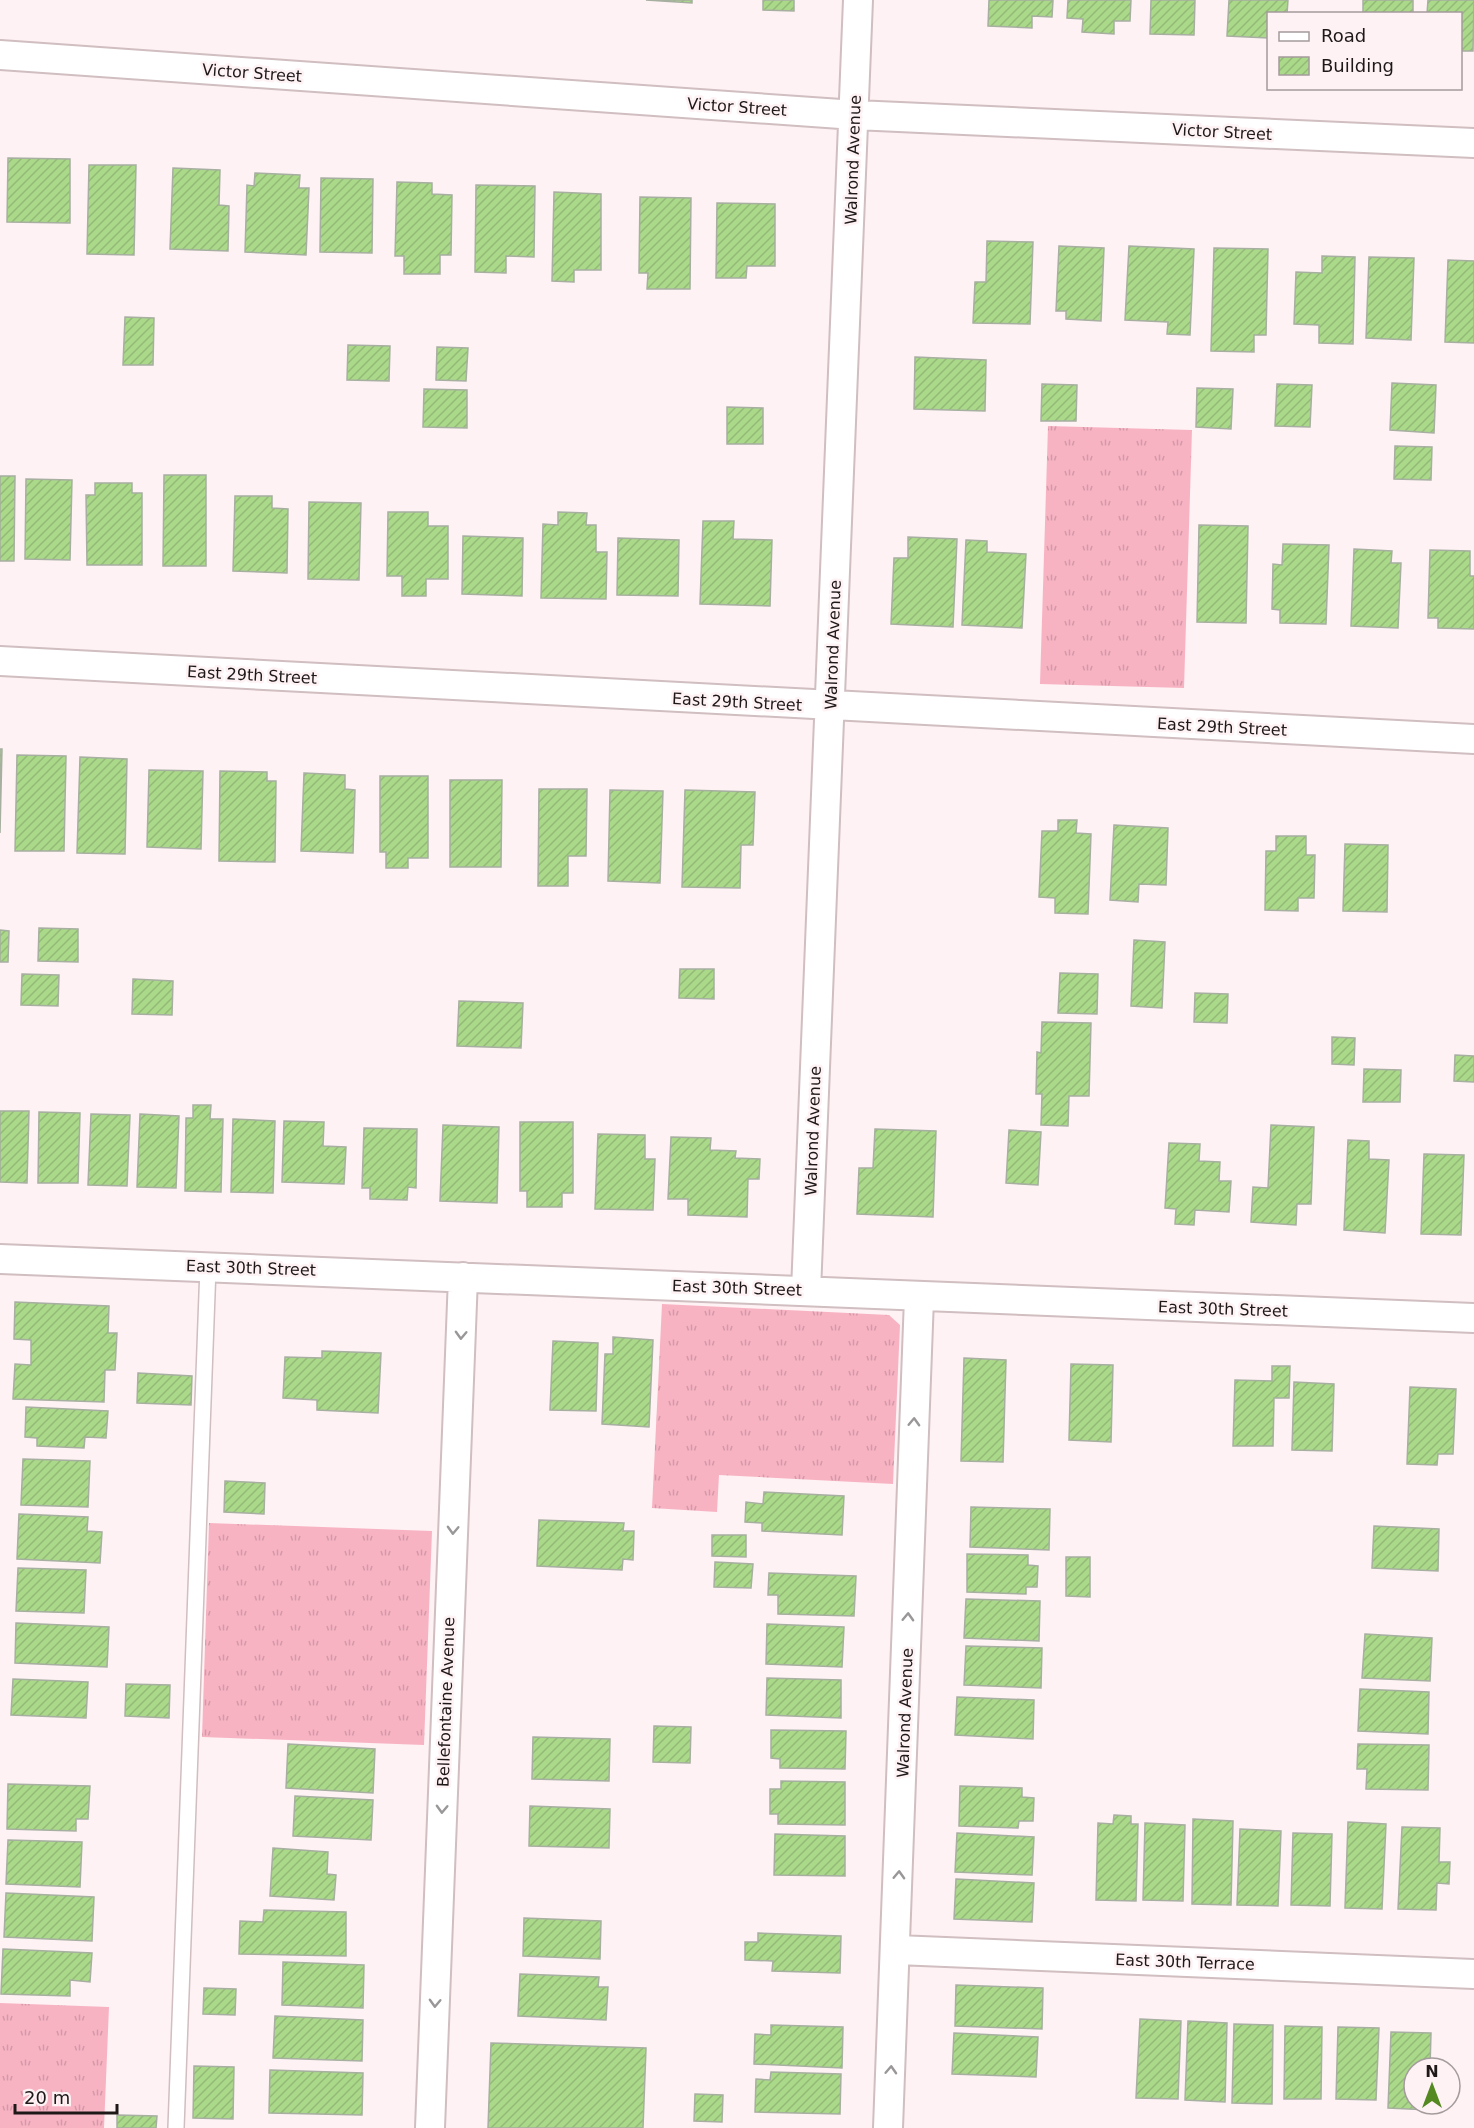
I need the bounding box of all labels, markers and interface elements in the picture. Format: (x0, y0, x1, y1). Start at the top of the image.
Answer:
legend (1267, 12, 1462, 90)
text: Road (1321, 25, 1366, 46)
text: Building (1321, 55, 1394, 76)
street label: Victor Street (201, 60, 303, 86)
street label: Victor Street (686, 94, 788, 120)
street label: Walrond Avenue (841, 95, 865, 225)
street label: Victor Street (1171, 120, 1273, 144)
street label: Walrond Avenue (821, 580, 845, 710)
street label: East 29th Street (187, 662, 317, 688)
street label: East 29th Street (672, 689, 802, 715)
street label: East 29th Street (1157, 714, 1287, 740)
street label: Walrond Avenue (801, 1066, 825, 1196)
street label: East 30th Street (186, 1256, 316, 1280)
street label: East 30th Street (672, 1276, 802, 1300)
street label: East 30th Street (1158, 1297, 1288, 1321)
one-way arrow (454, 1330, 467, 1339)
one-way arrow (908, 1417, 921, 1426)
one-way arrow (447, 1525, 459, 1534)
one-way arrow (902, 1612, 914, 1621)
street label: Bellefontaine Avenue (434, 1617, 458, 1787)
street label: Walrond Avenue (893, 1648, 917, 1778)
one-way arrow (436, 1804, 449, 1813)
one-way arrow (893, 1870, 906, 1879)
street label: East 30th Terrace (1115, 1950, 1255, 1974)
one-way arrow (428, 1999, 441, 2008)
north arrow (1402, 2056, 1462, 2116)
text: N (1425, 2062, 1439, 2081)
one-way arrow (885, 2065, 898, 2074)
scale bar (15, 2077, 117, 2115)
text: 20 m (24, 2087, 70, 2108)

